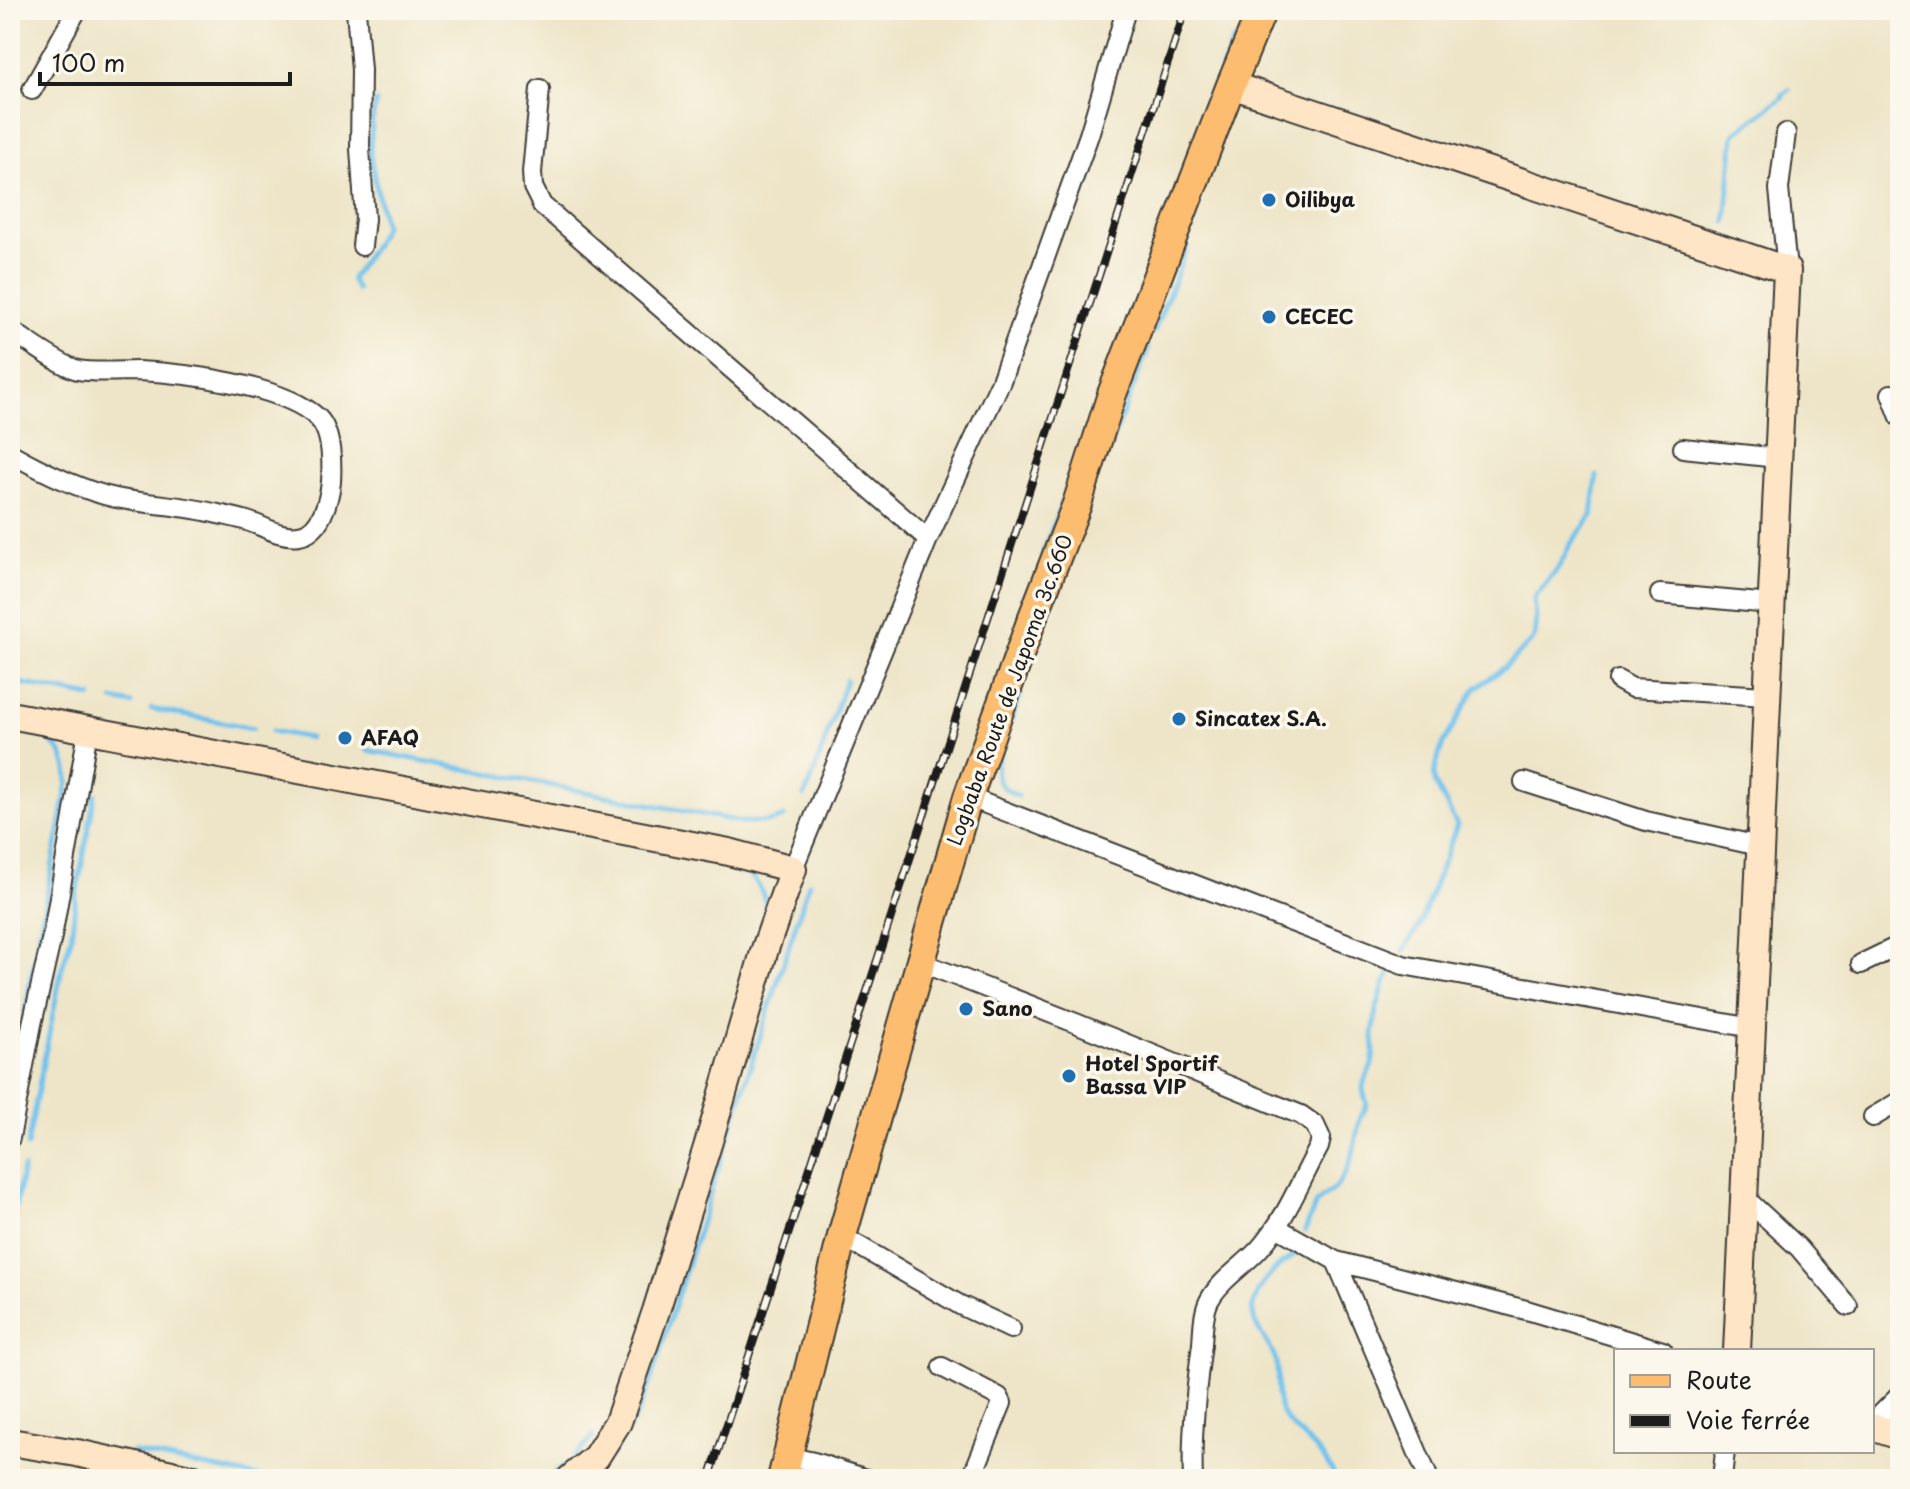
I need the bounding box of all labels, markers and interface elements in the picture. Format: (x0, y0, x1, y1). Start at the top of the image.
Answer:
scale bar (40, 36, 290, 86)
text: 100 m (52, 44, 125, 80)
place label: Oilibya (1285, 184, 1355, 214)
marker: Oilibya (1260, 191, 1278, 209)
place label: CECEC (1285, 301, 1354, 331)
marker: CECEC (1260, 308, 1278, 326)
street label: Logbaba Route de Japoma 3c.660 (939, 530, 1079, 849)
place label: Sincatex S.A. (1195, 703, 1327, 733)
marker: Sincatex S.A. (1170, 710, 1188, 728)
place label: AFAQ (361, 722, 419, 752)
marker: AFAQ (336, 729, 354, 747)
place label: Sano (982, 993, 1033, 1023)
marker: Sano (957, 1000, 975, 1018)
place label: Hotel Sportif Bassa VIP (1085, 1048, 1219, 1101)
marker: Hotel Sportif Bassa VIP (1060, 1067, 1078, 1085)
legend (1614, 1349, 1874, 1453)
text: Route (1686, 1361, 1752, 1397)
text: Voie ferrée (1686, 1401, 1810, 1437)

